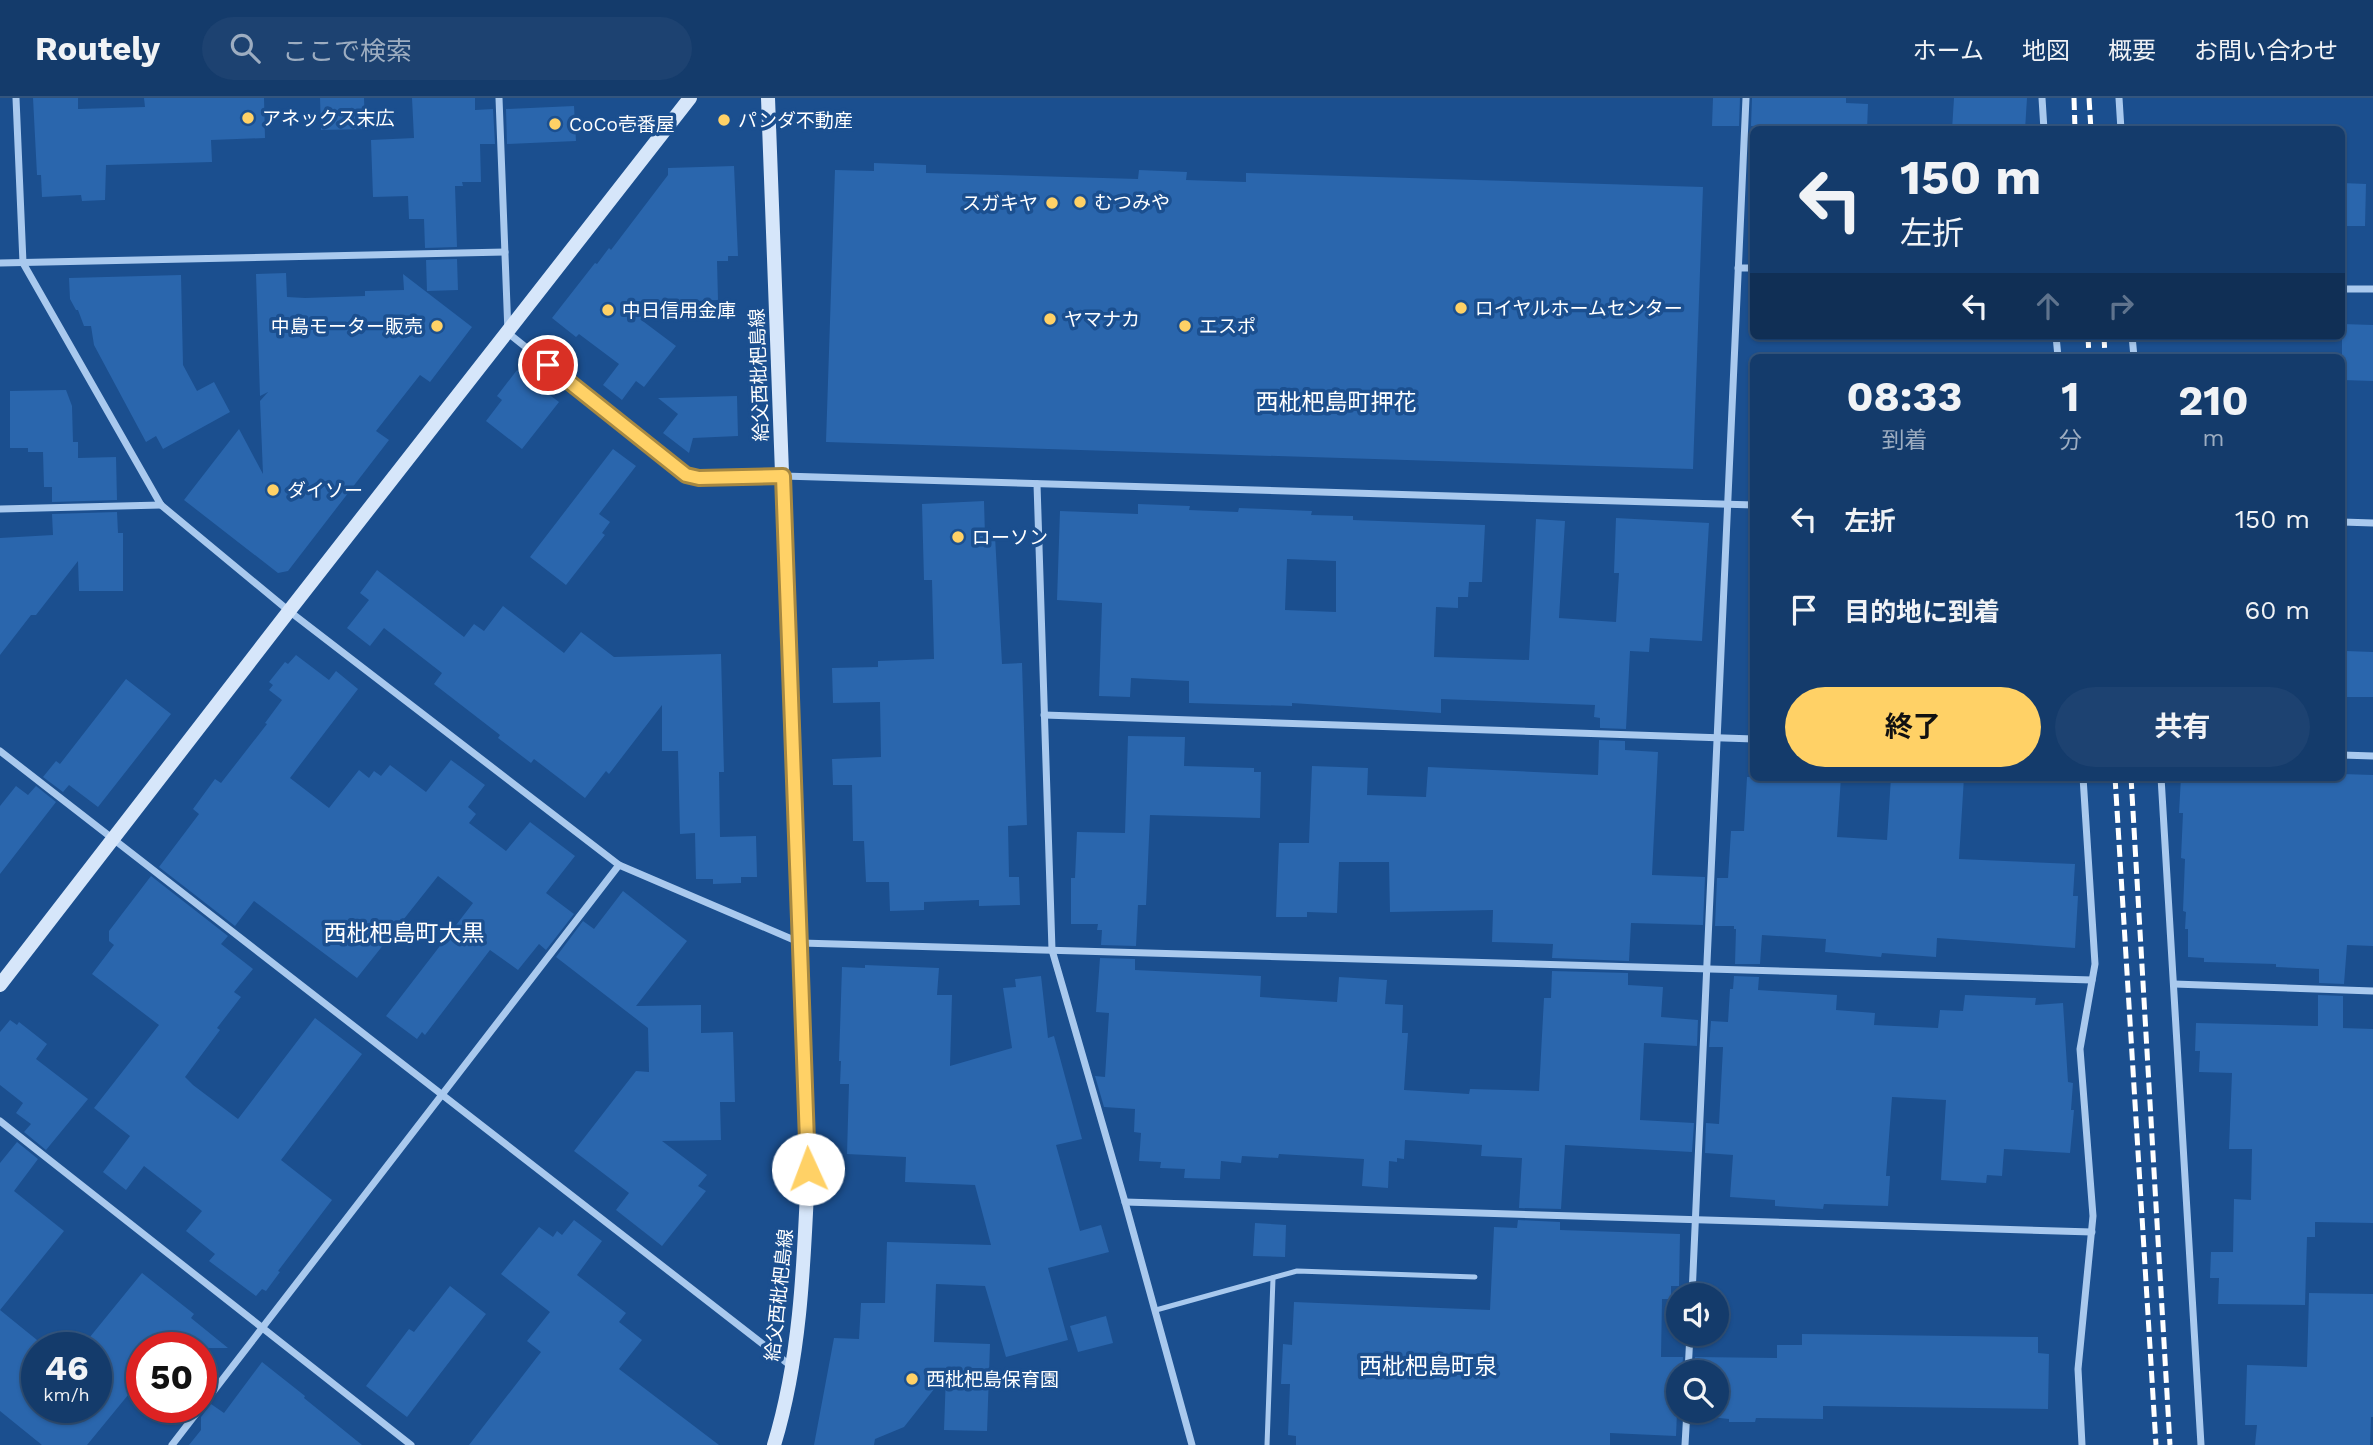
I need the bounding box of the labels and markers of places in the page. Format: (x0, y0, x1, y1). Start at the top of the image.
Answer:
place label: アネックス末広 (262, 107, 394, 130)
place label: パンダ不動産 (738, 109, 853, 132)
marker: アネックス末広 (240, 110, 256, 126)
marker: パンダ不動産 (716, 112, 732, 128)
place label: CoCo壱番屋 (569, 113, 675, 136)
marker: CoCo壱番屋 (547, 116, 563, 132)
place label: むつみや (1094, 191, 1170, 214)
place label: スガキヤ (962, 192, 1038, 215)
marker: むつみや (1072, 194, 1088, 210)
marker: スガキヤ (1044, 195, 1060, 211)
place label: ロイヤルホームセンター (1475, 297, 1683, 320)
place label: 中日信用金庫 (622, 299, 736, 322)
marker: ロイヤルホームセンター (1453, 300, 1469, 316)
marker: 中日信用金庫 (600, 302, 616, 318)
place label: ヤマナカ (1064, 308, 1140, 331)
marker: ヤマナカ (1042, 311, 1058, 327)
place label: 中島モーター販売 (271, 315, 423, 338)
place label: エスポ (1199, 315, 1256, 338)
marker: 中島モーター販売 (429, 318, 445, 334)
marker: エスポ (1177, 318, 1193, 334)
pin (518, 335, 578, 395)
place label: ダイソー (287, 479, 363, 502)
marker: ダイソー (265, 482, 281, 498)
place label: ローソン (972, 526, 1048, 549)
marker: ローソン (950, 529, 966, 545)
place label: 西枇杷島保育園 (926, 1368, 1059, 1391)
marker: 西枇杷島保育園 (904, 1371, 920, 1387)

